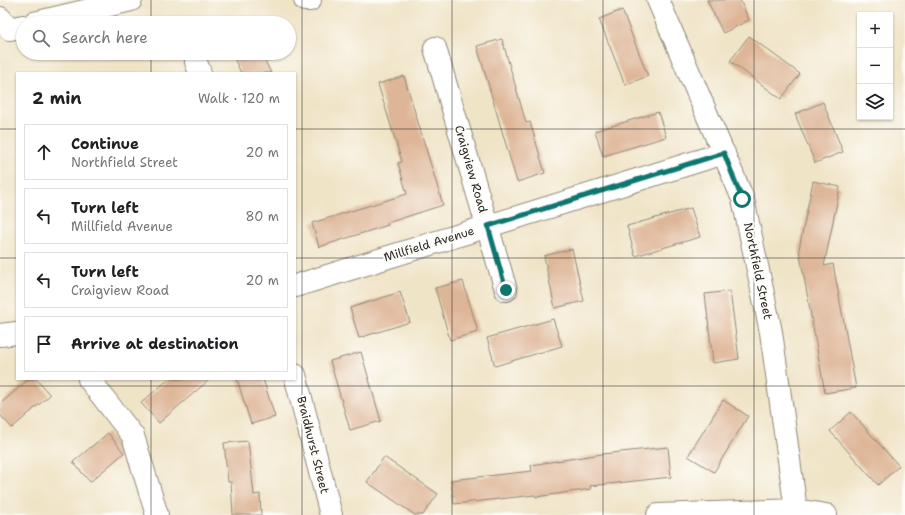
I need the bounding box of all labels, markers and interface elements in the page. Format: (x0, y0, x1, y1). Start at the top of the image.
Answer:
map controls (857, 12, 893, 120)
button: + (857, 12, 893, 48)
search box (16, 16, 296, 60)
icon: search (30, 27, 52, 49)
text: Search here (62, 28, 148, 48)
button: − (857, 48, 893, 84)
button: layers (857, 84, 893, 120)
text: 2 min (32, 87, 82, 109)
text: Walk · 120 m (198, 90, 280, 107)
street label: Craigview Road (451, 123, 491, 215)
text: Continue (71, 134, 139, 154)
icon: ahead (33, 141, 55, 163)
text: 20 m (246, 144, 279, 161)
text: Northfield Street (71, 154, 178, 171)
route start (733, 190, 751, 208)
text: Turn left (71, 198, 139, 218)
icon: left (33, 205, 55, 227)
text: 80 m (245, 208, 279, 225)
text: Millfield Avenue (71, 218, 173, 235)
street label: Northfield Street (740, 221, 776, 321)
street label: Millfield Avenue (382, 223, 476, 265)
text: Turn left (71, 262, 139, 282)
icon: left (33, 269, 55, 291)
text: 20 m (246, 272, 279, 289)
route end (497, 281, 515, 299)
text: Craigview Road (71, 282, 169, 299)
icon: arrive (33, 333, 55, 355)
text: Arrive at destination (71, 334, 239, 354)
street label: Braidhurst Street (293, 395, 333, 495)

